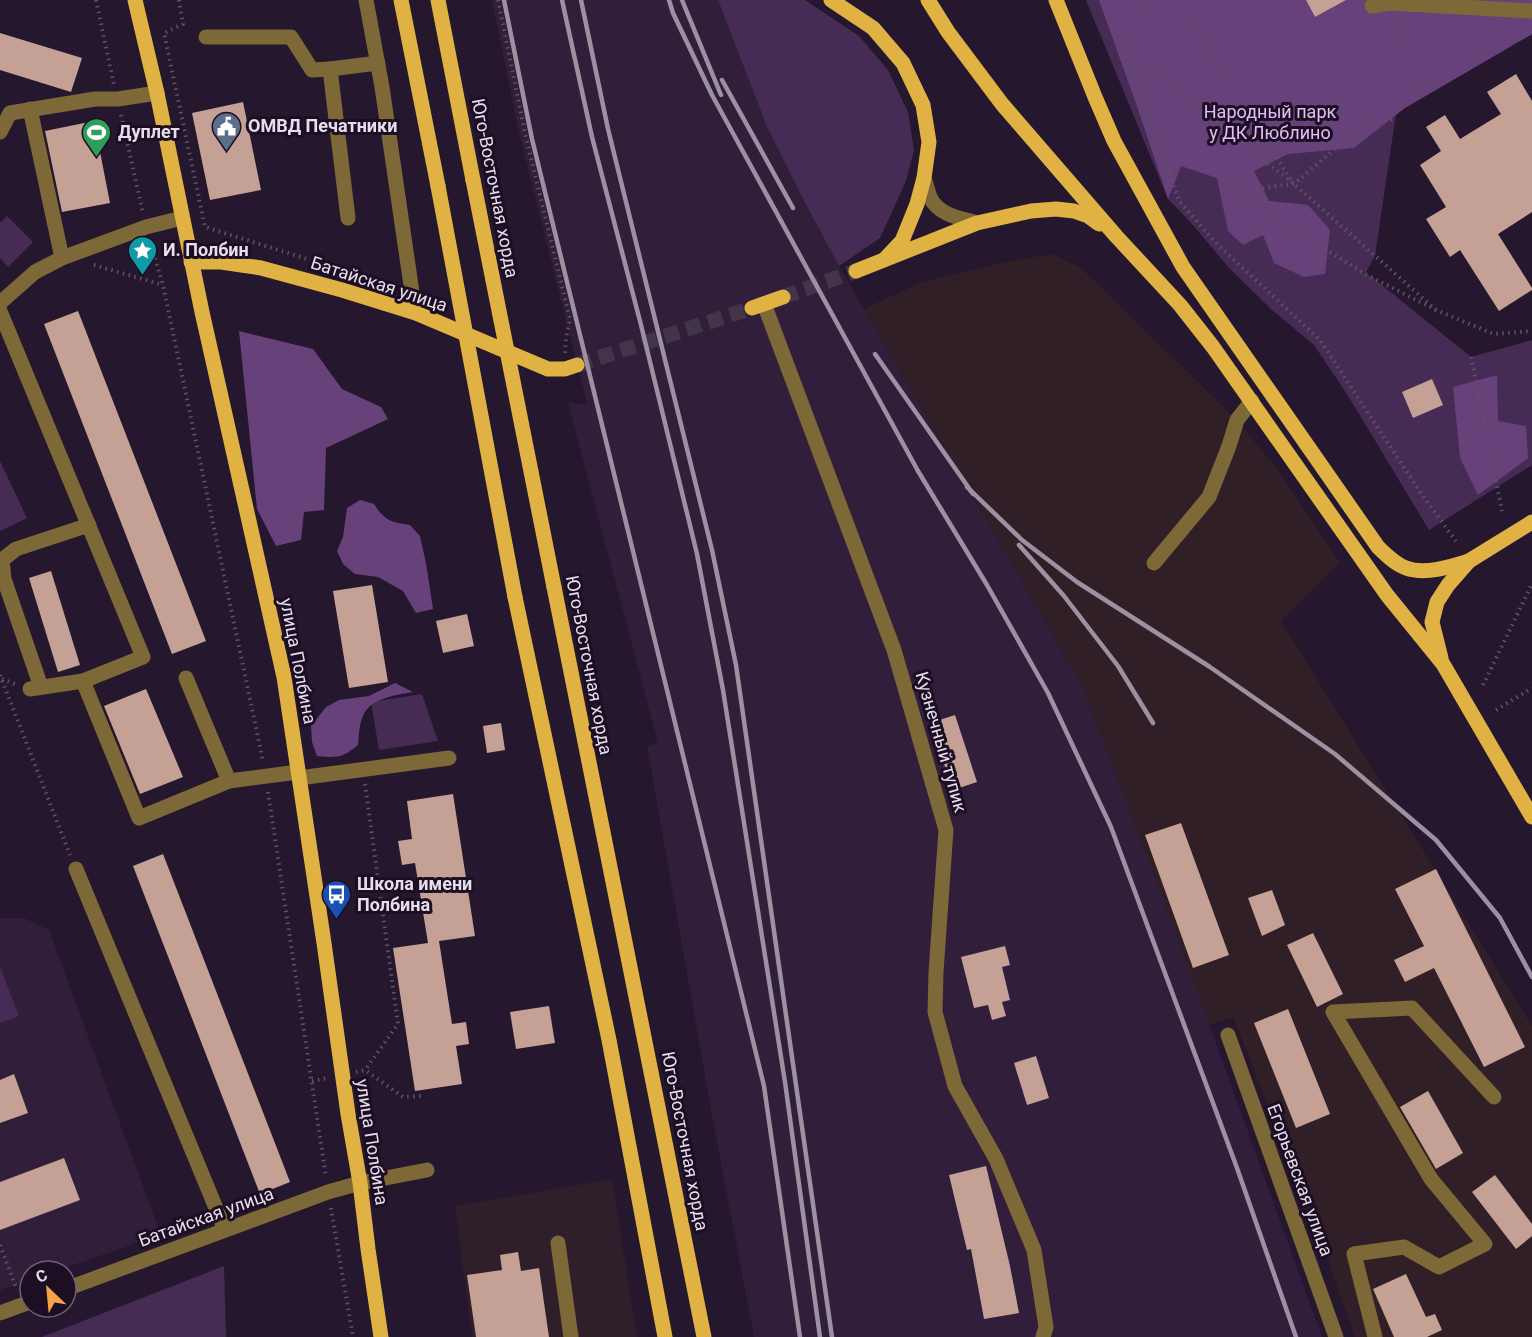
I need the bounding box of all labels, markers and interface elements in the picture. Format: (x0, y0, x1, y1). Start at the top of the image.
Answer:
street label: Юго-Восточная хорда (468, 97, 523, 279)
park label: Народный парк у ДК Люблино (1204, 101, 1336, 143)
public building icon: ОМВД Печатники (211, 110, 243, 152)
place label: ОМВД Печатники (248, 115, 397, 136)
sports icon: Дуплет (81, 116, 113, 158)
place label: Дуплет (118, 121, 180, 142)
place icon: И. Полбин (126, 234, 158, 276)
place label: И. Полбин (163, 239, 249, 260)
street label: Батайская улица (308, 252, 450, 316)
street label: Юго-Восточная хорда (562, 574, 617, 756)
street label: улица Полбина (276, 596, 321, 726)
street label: Кузнечный тупик (911, 669, 972, 815)
place label: Школа имени Полбина (357, 873, 472, 915)
bus stop icon: Школа имени Полбина (320, 878, 352, 920)
street label: Юго-Восточная хорда (658, 1050, 713, 1232)
street label: улица Полбина (352, 1077, 393, 1207)
street label: Егорьевская улица (1263, 1101, 1338, 1259)
street label: Батайская улица (135, 1182, 276, 1251)
north arrow (18, 1259, 78, 1319)
text: С (33, 1265, 51, 1287)

